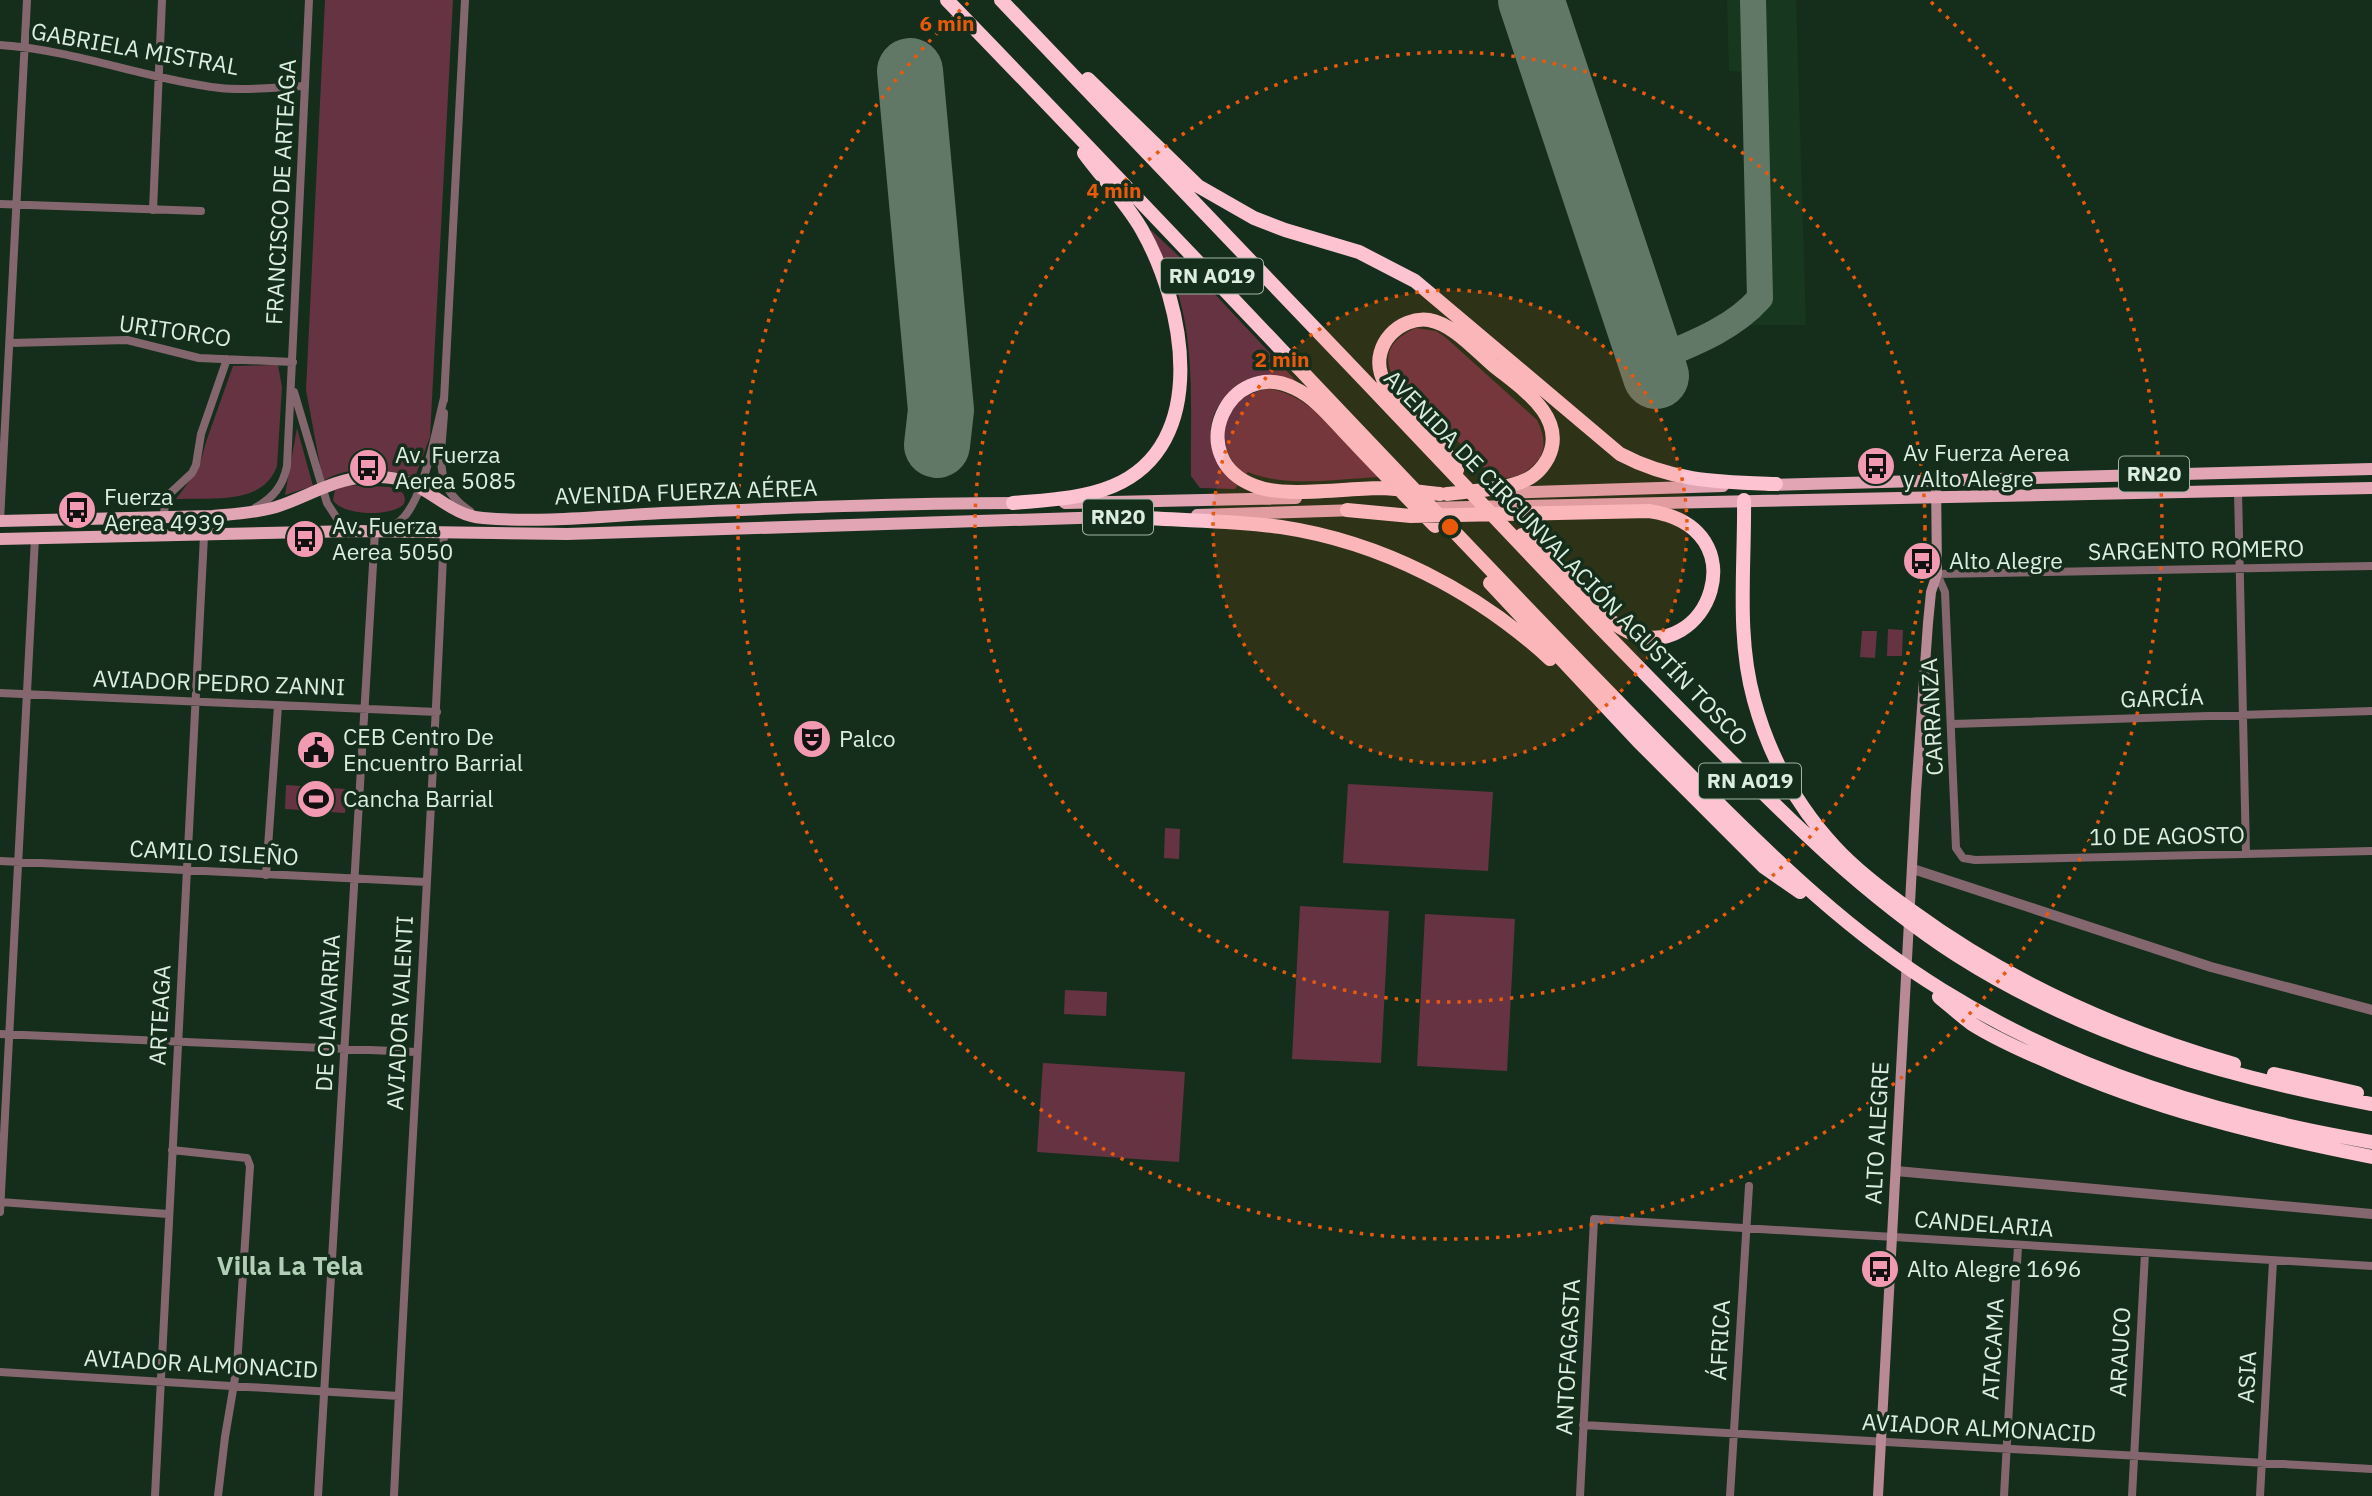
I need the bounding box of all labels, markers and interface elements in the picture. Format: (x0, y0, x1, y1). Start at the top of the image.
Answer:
text: 6 min (920, 9, 974, 37)
street label: GABRIELA MISTRAL (29, 15, 241, 81)
street label: FRANCISCO DE ARTEAGA (258, 58, 302, 326)
text: 4 min (1087, 176, 1141, 204)
road number: RN A019 (1161, 258, 1263, 294)
street label: URITORCO (117, 307, 233, 353)
text: 2 min (1255, 345, 1309, 373)
street label: AVENIDA DE CIRCUNVALACIÓN AGUSTÍN TOSCO (1378, 363, 1755, 752)
place label: Av Fuerza Aerea y Alto Alegre (1903, 437, 2069, 493)
place label: Av. Fuerza Aerea 5085 (395, 439, 516, 495)
bus stop icon: Av Fuerza Aerea y Alto Alegre (1855, 445, 1897, 487)
bus stop icon: Av. Fuerza Aerea 5085 (347, 447, 389, 489)
road number: RN20 (2119, 456, 2189, 491)
street label: AVENIDA FUERZA AÉREA (554, 471, 818, 511)
place label: Fuerza Aerea 4939 (104, 481, 225, 537)
bus stop icon: Fuerza Aerea 4939 (56, 489, 98, 531)
road number: RN20 (1083, 500, 1153, 534)
place label: Av. Fuerza Aerea 5050 (332, 510, 453, 566)
centre of rings (1438, 515, 1462, 539)
bus stop icon: Av. Fuerza Aerea 5050 (284, 518, 326, 560)
street label: SARGENTO ROMERO (2088, 532, 2304, 566)
bus stop icon: Alto Alegre (1901, 540, 1943, 582)
place label: Alto Alegre (1949, 545, 2063, 575)
street label: CARRANZA (1913, 657, 1949, 777)
street label: AVIADOR PEDRO ZANNI (92, 663, 346, 701)
street label: GARCÍA (2120, 681, 2204, 713)
theatre icon: Palco (791, 718, 833, 760)
place label: CEB Centro De Encuentro Barrial (343, 721, 523, 777)
place label: Palco (839, 723, 896, 753)
public building icon: CEB Centro De Encuentro Barrial (295, 729, 337, 771)
road number: RN A019 (1699, 764, 1801, 798)
sports icon: Cancha Barrial (295, 778, 337, 820)
place label: Cancha Barrial (343, 783, 493, 813)
street label: 10 DE AGOSTO (2089, 819, 2245, 851)
street label: CAMILO ISLEÑO (129, 833, 299, 871)
street label: AVIADOR VALENTI (379, 915, 419, 1111)
street label: DE OLAVARRIA (308, 933, 346, 1092)
street label: ARTEAGA (141, 964, 177, 1066)
street label: ALTO ALEGRE (1857, 1061, 1895, 1205)
street label: CANDELARIA (1913, 1203, 2055, 1243)
district label: Villa La Tela (217, 1248, 363, 1282)
bus stop icon: Alto Alegre 1696 (1859, 1248, 1901, 1290)
place label: Alto Alegre 1696 (1907, 1253, 2082, 1283)
street label: ANTOFAGASTA (1548, 1278, 1586, 1436)
street label: ATACAMA (1974, 1297, 2010, 1401)
street label: ÁFRICA (1702, 1299, 1736, 1381)
street label: ARAUCO (2102, 1306, 2136, 1398)
street label: AVIADOR ALMONACID (83, 1342, 319, 1384)
street label: ASIA (2230, 1350, 2262, 1404)
street label: AVIADOR ALMONACID (1861, 1406, 2097, 1448)

